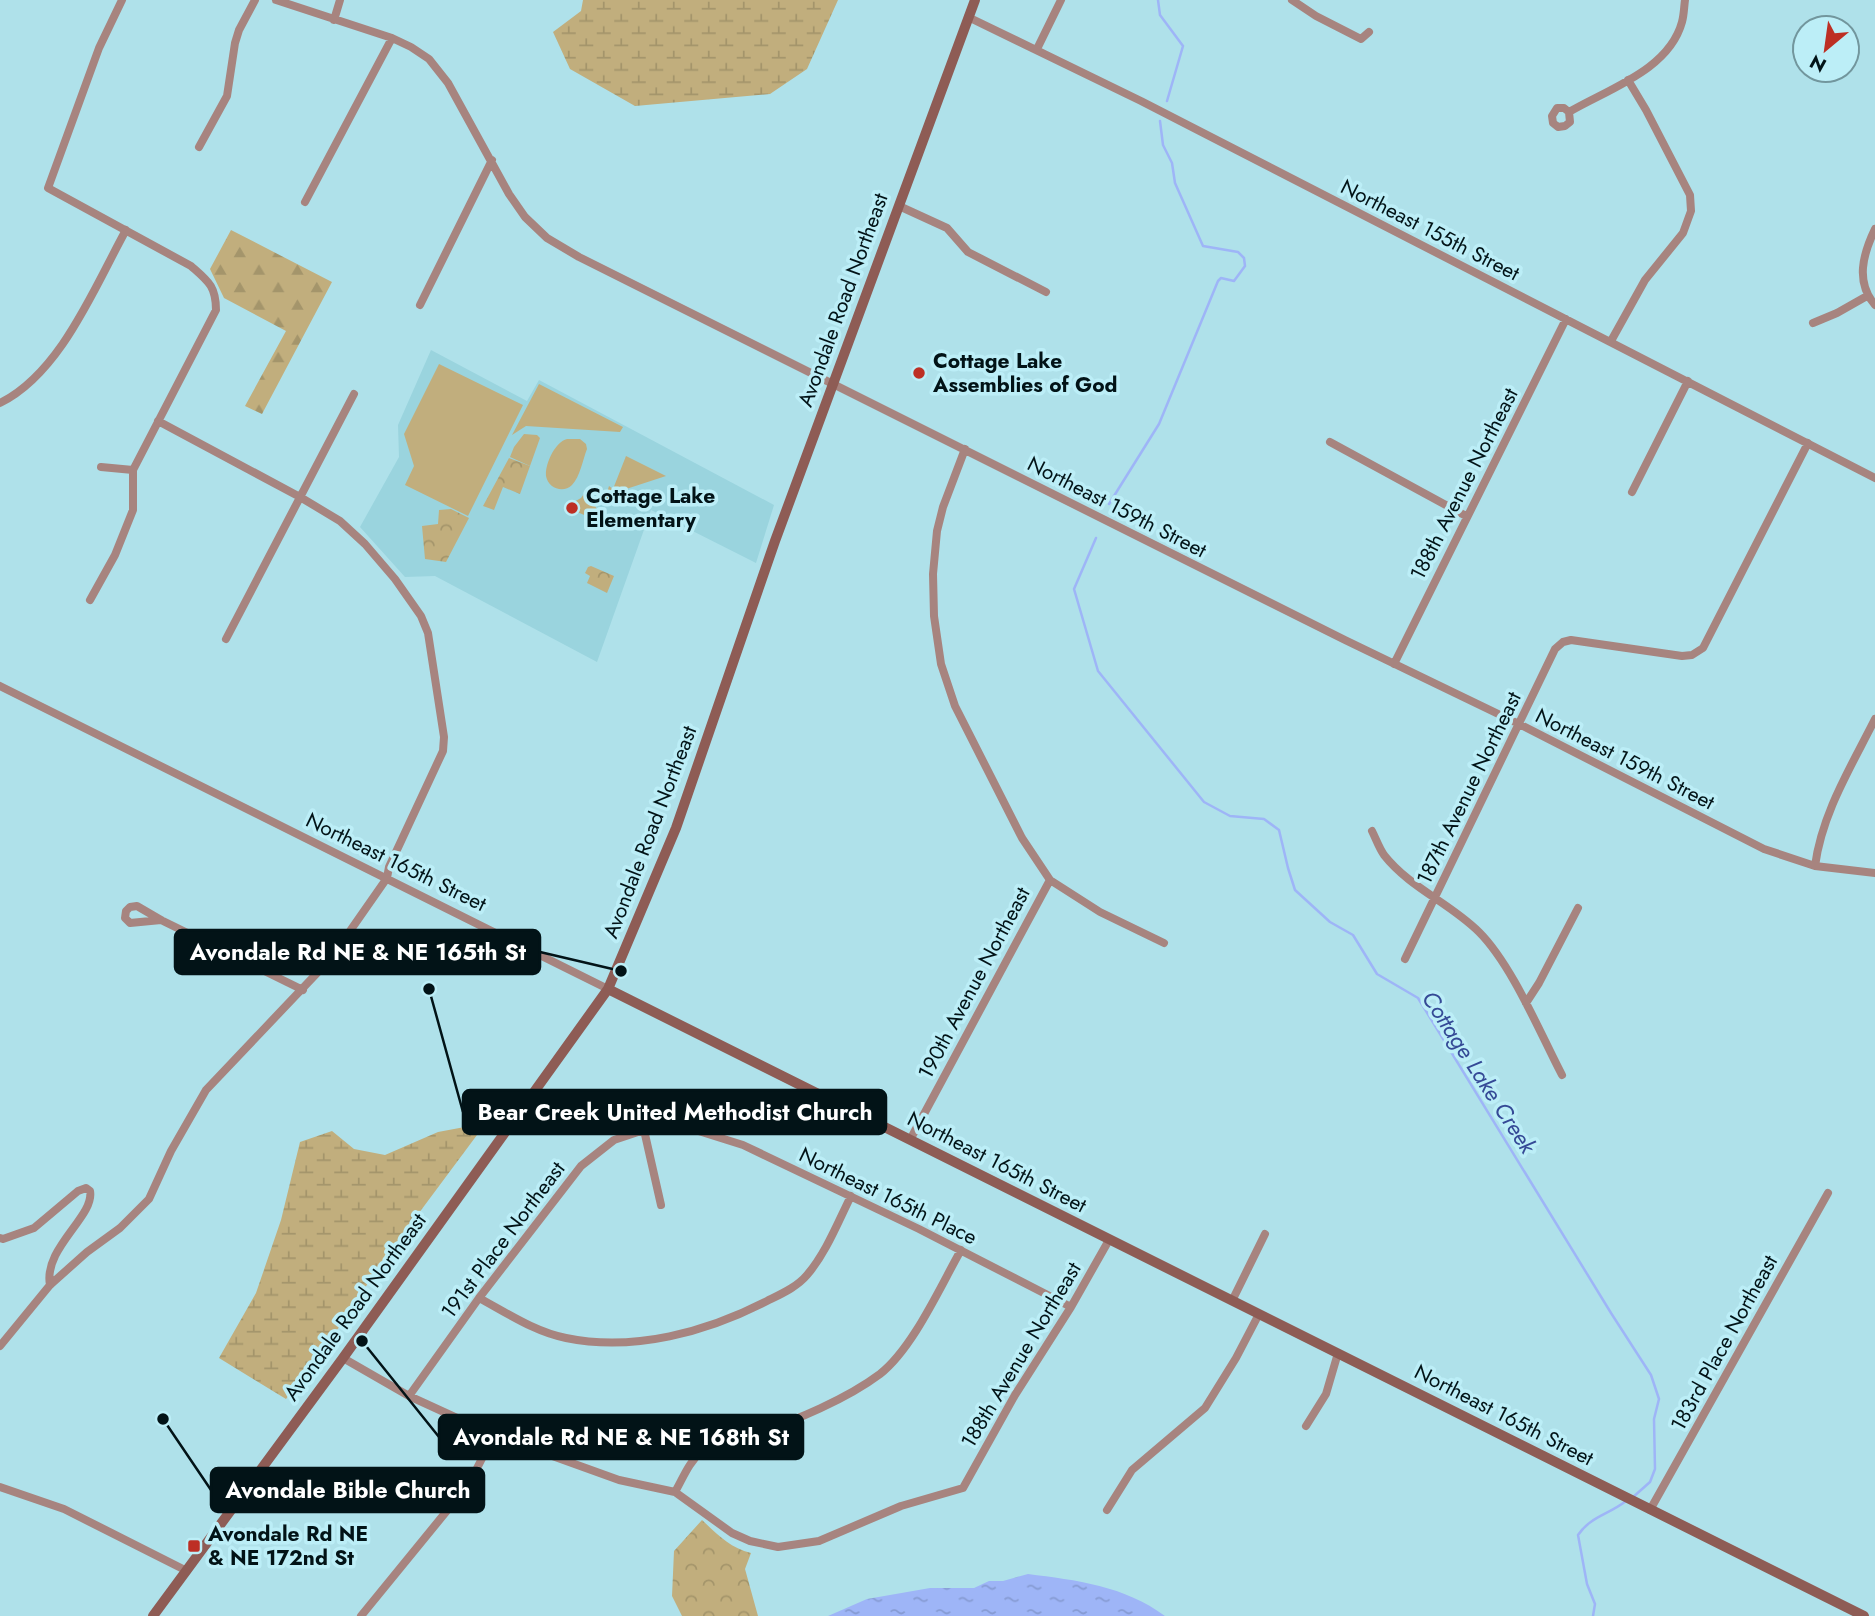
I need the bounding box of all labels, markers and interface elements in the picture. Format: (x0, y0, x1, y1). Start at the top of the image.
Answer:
north arrow (1791, 14, 1861, 84)
text: N (1805, 48, 1831, 79)
street label: Northeast 155th Street (1335, 172, 1525, 288)
street label: Avondale Road Northeast (790, 189, 896, 411)
place label: Cottage Lake Assemblies of God (932, 346, 1118, 400)
marker: Cottage Lake Assemblies of God (911, 365, 927, 381)
street label: 188th Avenue Northeast (1403, 383, 1525, 585)
street label: Northeast 159th Street (1022, 449, 1212, 565)
place label: Cottage Lake Elementary (586, 481, 715, 535)
marker: Cottage Lake Elementary (564, 500, 580, 516)
street label: 187th Avenue Northeast (1409, 687, 1529, 889)
street label: Northeast 159th Street (1530, 701, 1720, 817)
street label: Avondale Road Northeast (596, 721, 704, 943)
street label: Northeast 165th Street (301, 805, 491, 919)
street label: 190th Avenue Northeast (911, 882, 1037, 1084)
callout: Avondale Rd NE & NE 165th St (175, 930, 540, 974)
text: Avondale Rd NE & NE 165th St (189, 935, 527, 969)
water label: Cottage Lake Creek (1413, 984, 1545, 1161)
callout: Bear Creek United Methodist Church (463, 1090, 886, 1134)
text: Bear Creek United Methodist Church (477, 1095, 873, 1129)
street label: Northeast 165th Street (902, 1104, 1092, 1220)
street label: Northeast 165th Place (794, 1140, 982, 1252)
street label: 191st Place Northeast (434, 1155, 572, 1325)
street label: Avondale Road Northeast (277, 1207, 433, 1407)
street label: 183rd Place Northeast (1663, 1250, 1785, 1436)
street label: 188th Avenue Northeast (954, 1256, 1088, 1454)
street label: Northeast 165th Street (1409, 1357, 1599, 1473)
callout: Avondale Rd NE & NE 168th St (439, 1415, 803, 1459)
text: Avondale Rd NE & NE 168th St (452, 1420, 790, 1454)
callout: Avondale Bible Church (211, 1468, 484, 1512)
text: Avondale Bible Church (224, 1473, 471, 1507)
place label: Avondale Rd NE & NE 172nd St (207, 1519, 368, 1573)
marker: Avondale Rd NE & NE 172nd St (186, 1538, 202, 1554)

